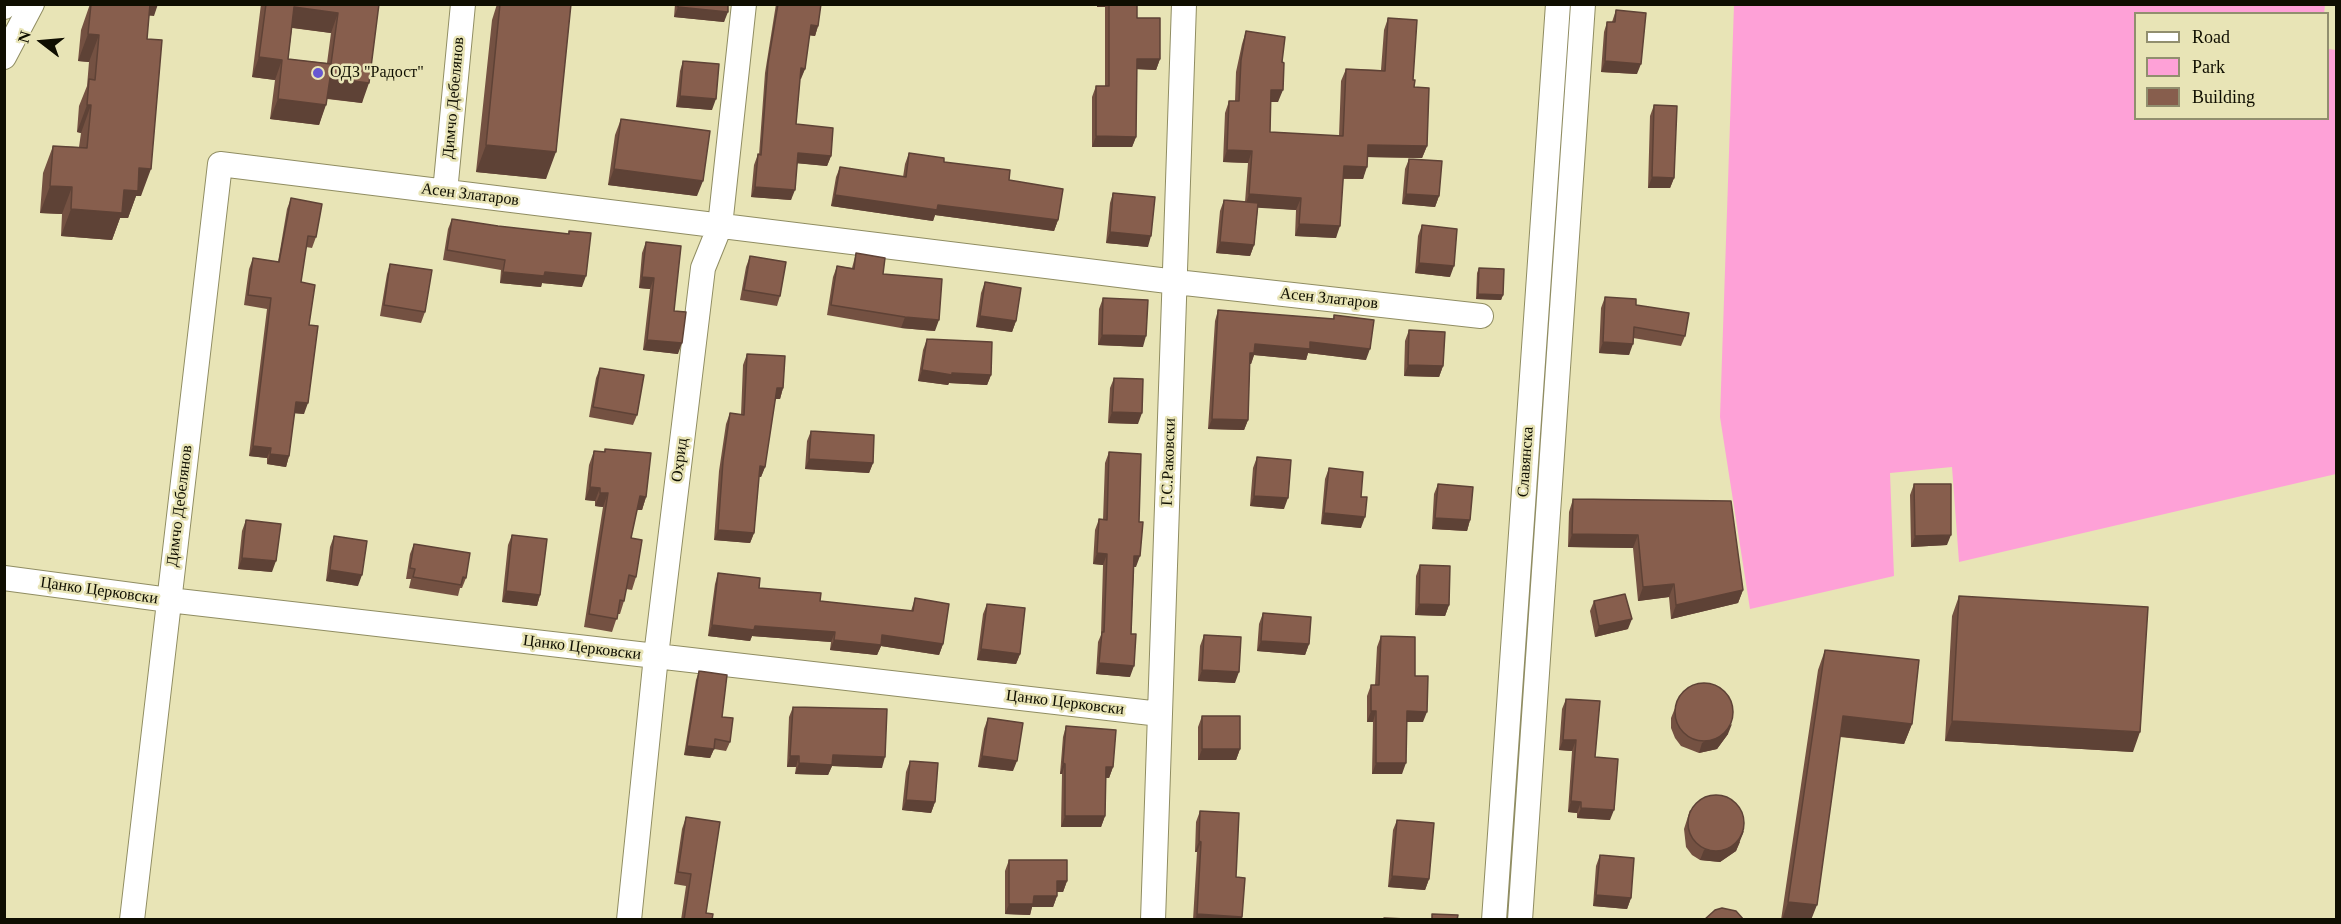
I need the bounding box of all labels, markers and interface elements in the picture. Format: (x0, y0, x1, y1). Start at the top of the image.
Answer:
north arrow (12, 12, 72, 72)
legend (2134, 12, 2329, 120)
text: Road (2192, 27, 2230, 47)
text: N (14, 29, 34, 45)
street label: Димчо Дебелянов (439, 36, 469, 160)
text: Park (2192, 57, 2225, 77)
place label: ОДЗ "Радост" (330, 63, 424, 83)
marker: ОДЗ "Радост" (311, 66, 325, 80)
text: Building (2192, 87, 2255, 107)
street label: Асен Златаров (420, 179, 520, 211)
street label: Асен Златаров (1279, 284, 1379, 314)
street label: Г.С.Раковски (1158, 418, 1180, 506)
street label: Славянска (1514, 426, 1538, 498)
street label: Охрид (668, 437, 692, 483)
street label: Димчо Дебелянов (163, 444, 197, 568)
street label: Цанко Церковски (39, 573, 159, 609)
street label: Цанко Церковски (522, 631, 642, 665)
street label: Цанко Церковски (1005, 686, 1125, 720)

